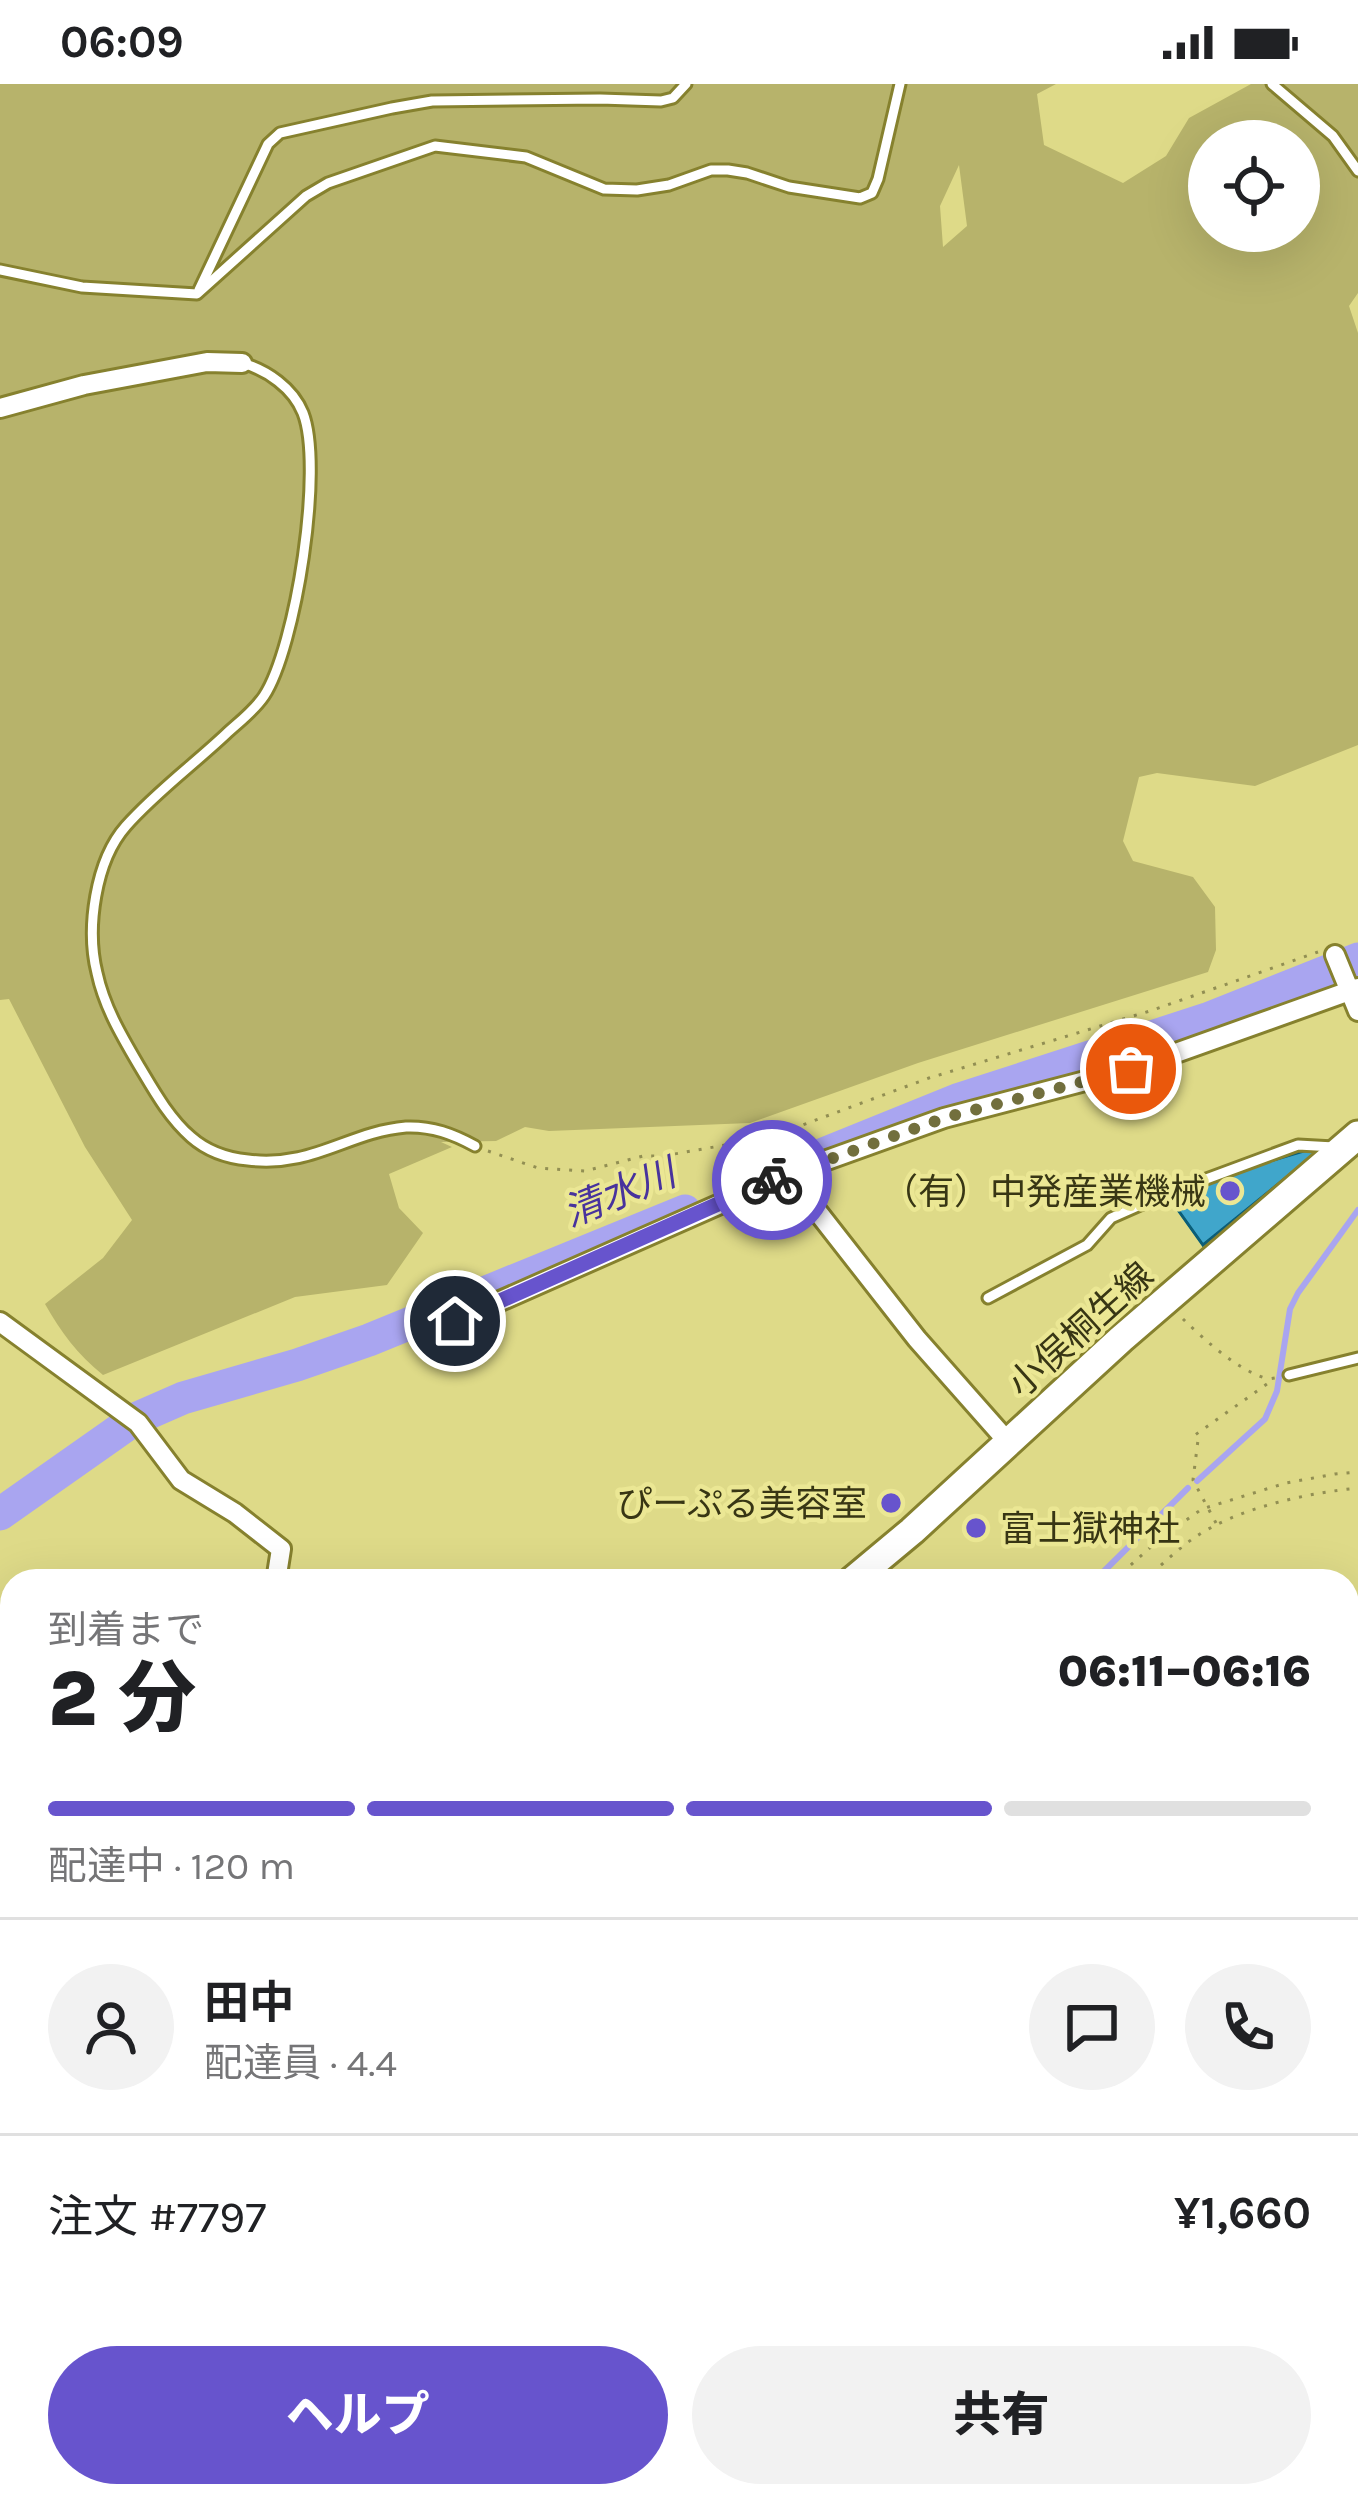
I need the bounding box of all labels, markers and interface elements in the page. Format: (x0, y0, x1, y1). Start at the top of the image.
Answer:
text: 06:09 (60, 16, 184, 68)
map controls (1188, 120, 1320, 252)
button: locate (1188, 120, 1320, 252)
pin (1080, 1018, 1182, 1120)
icon: bag (1098, 1036, 1164, 1102)
courier (712, 1120, 832, 1240)
icon: bike (739, 1147, 805, 1213)
water label: 清水川 (557, 1148, 686, 1236)
place label: （有）中発産業機械 (882, 1171, 1206, 1213)
marker: （有）中発産業機械 (1217, 1178, 1243, 1204)
street label: 小俣桐生線 (1000, 1254, 1162, 1406)
pin (404, 1270, 506, 1372)
icon: home (422, 1288, 488, 1354)
place label: ぴーぷる美容室 (616, 1483, 867, 1525)
marker: ぴーぷる美容室 (878, 1490, 904, 1516)
place label: 富士獄神社 (1000, 1508, 1180, 1550)
marker: 富士獄神社 (963, 1515, 989, 1541)
text: 到着まで (48, 1607, 204, 1653)
text: 06:11–06:16 (1058, 1645, 1311, 1697)
text: 2 分 (48, 1653, 196, 1745)
text: 配達中 · 120 m (48, 1843, 295, 1889)
button: person (48, 1964, 174, 2090)
button: chat (1029, 1964, 1155, 2090)
button: phone (1185, 1964, 1311, 2090)
text: 田中 (204, 1977, 294, 2029)
text: 配達員 · 4.4 (204, 2040, 397, 2086)
text: ¥1,660 (1174, 2187, 1311, 2239)
text: 注文 #7797 (48, 2191, 266, 2243)
button: ヘルプ (48, 2346, 668, 2484)
button: 共有 (692, 2346, 1311, 2484)

